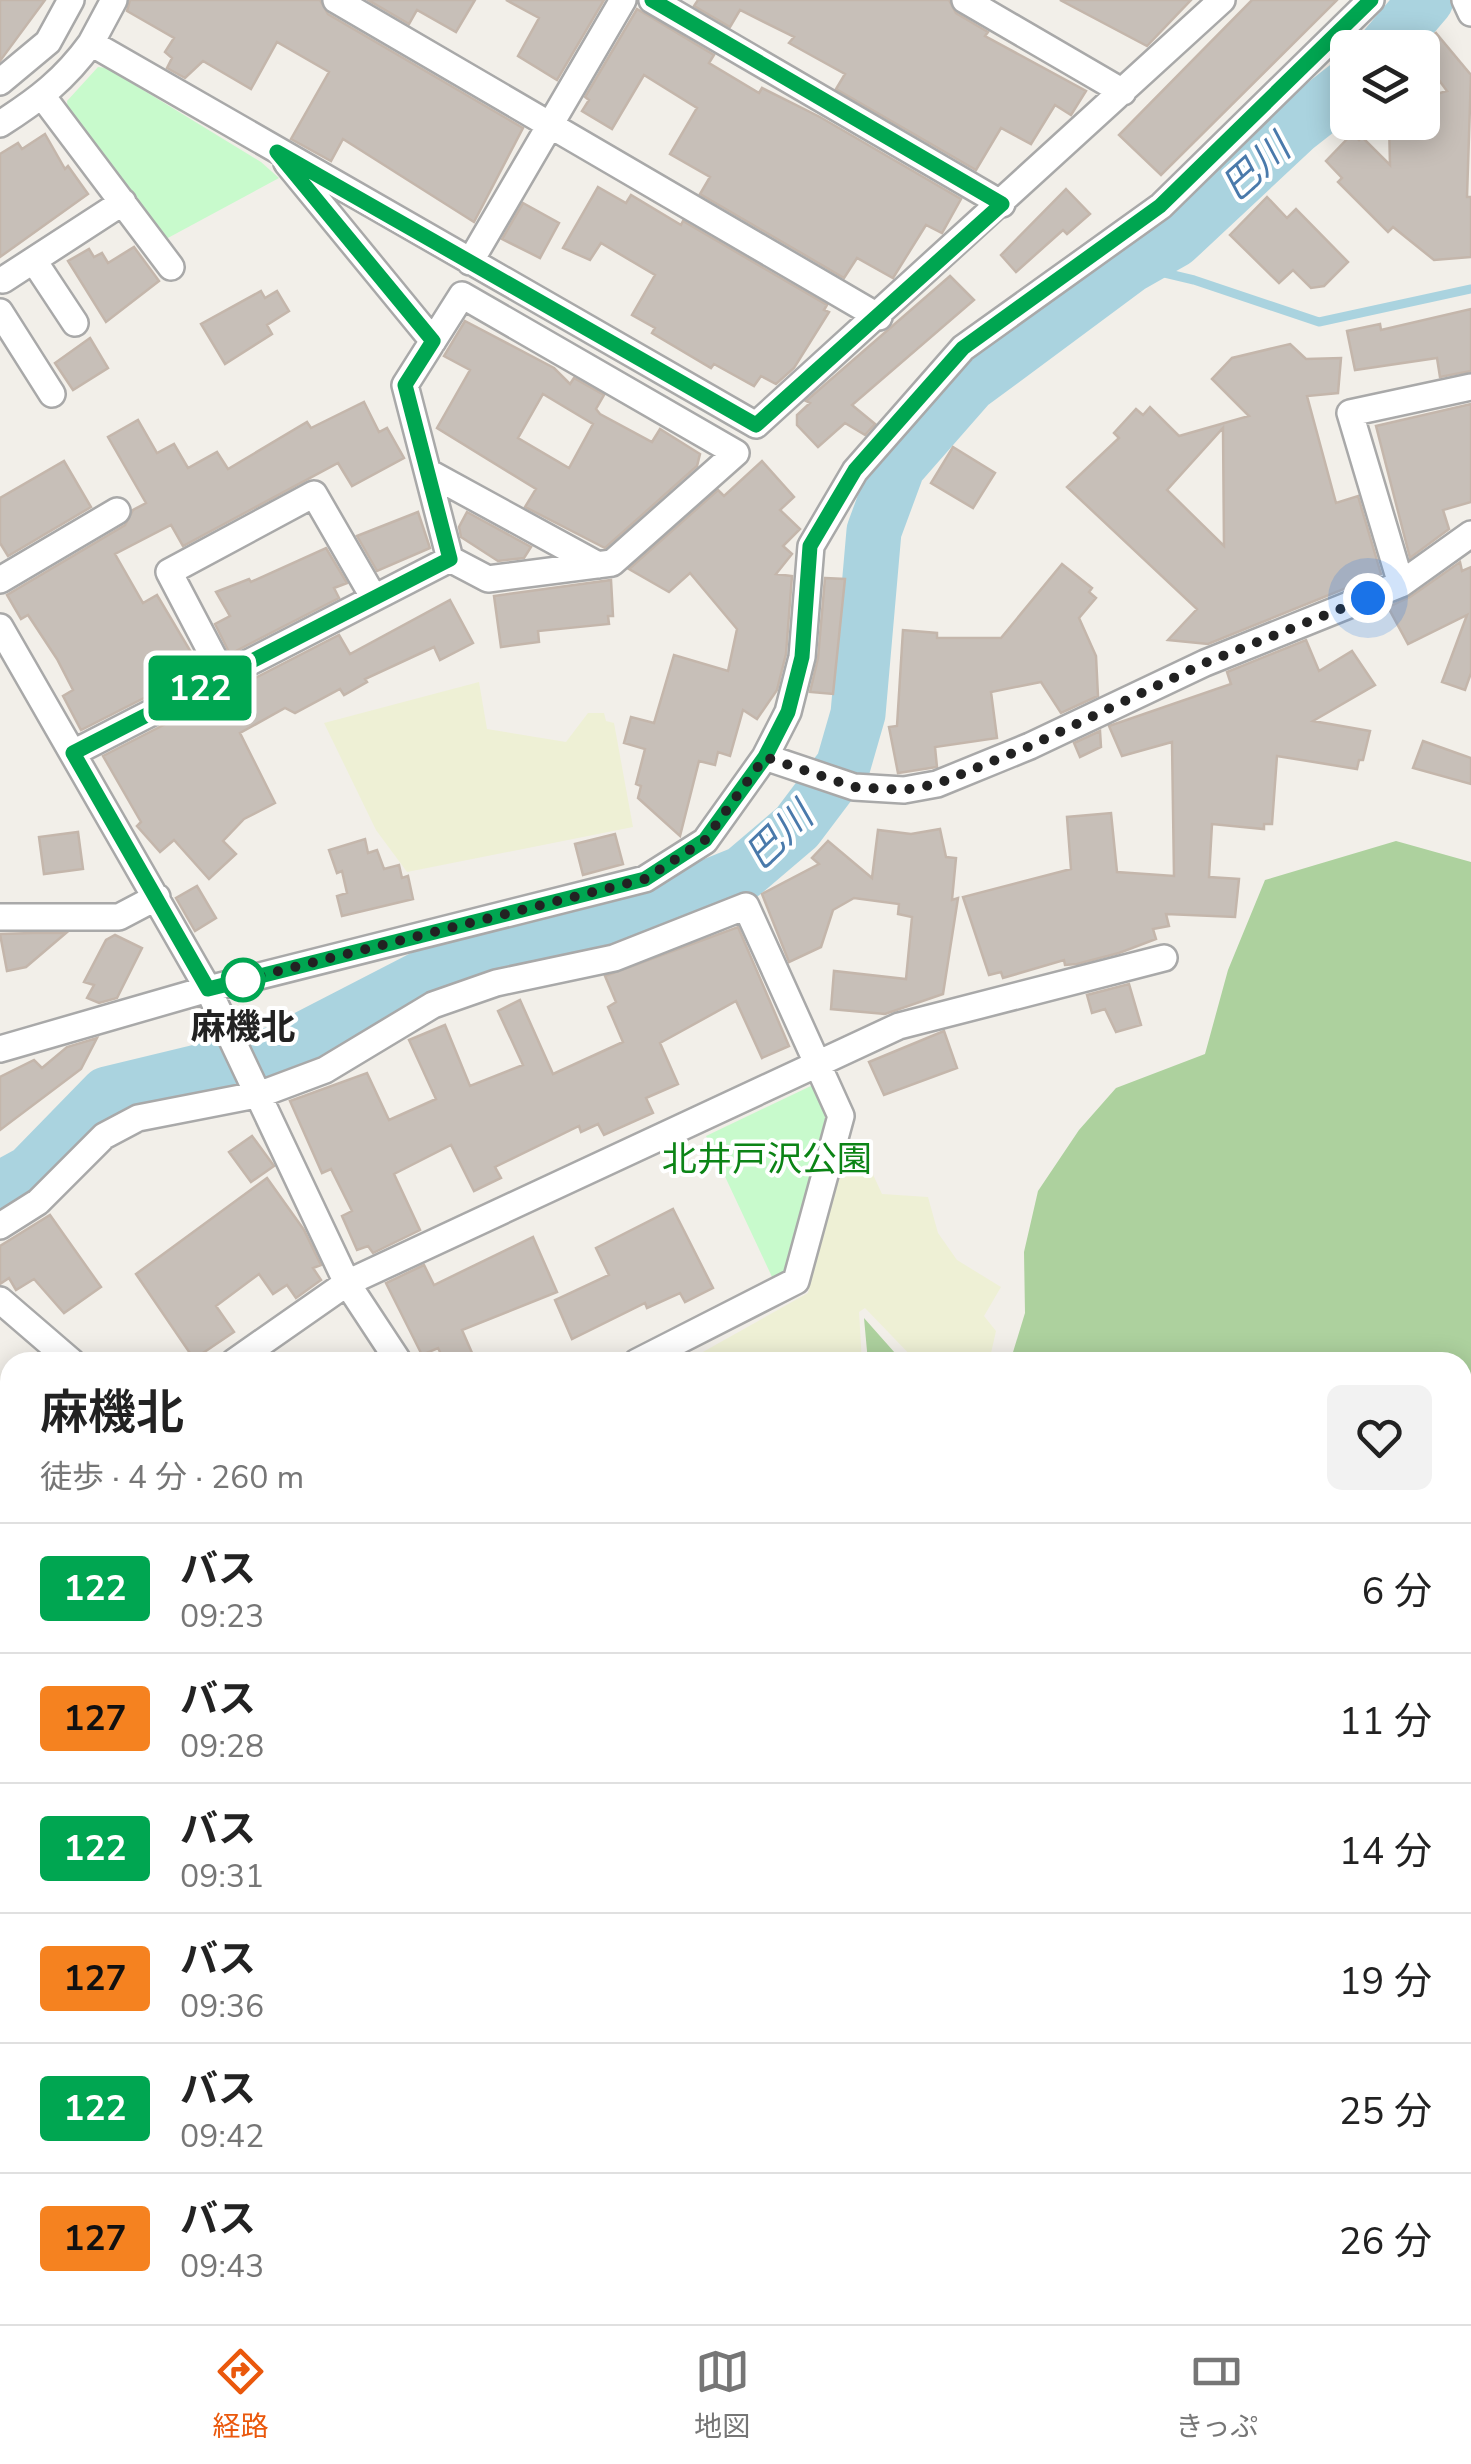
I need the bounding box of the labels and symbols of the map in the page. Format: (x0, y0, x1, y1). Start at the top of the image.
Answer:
water label: 巴川 (1211, 121, 1304, 212)
your location (1343, 573, 1393, 623)
line badge: 122 (142, 656, 258, 720)
water label: 巴川 (734, 788, 827, 881)
marker: 麻機北 (222, 959, 264, 1001)
place label: 麻機北 (190, 1004, 296, 1051)
park label: 北井戸沢公園 (662, 1136, 872, 1183)

